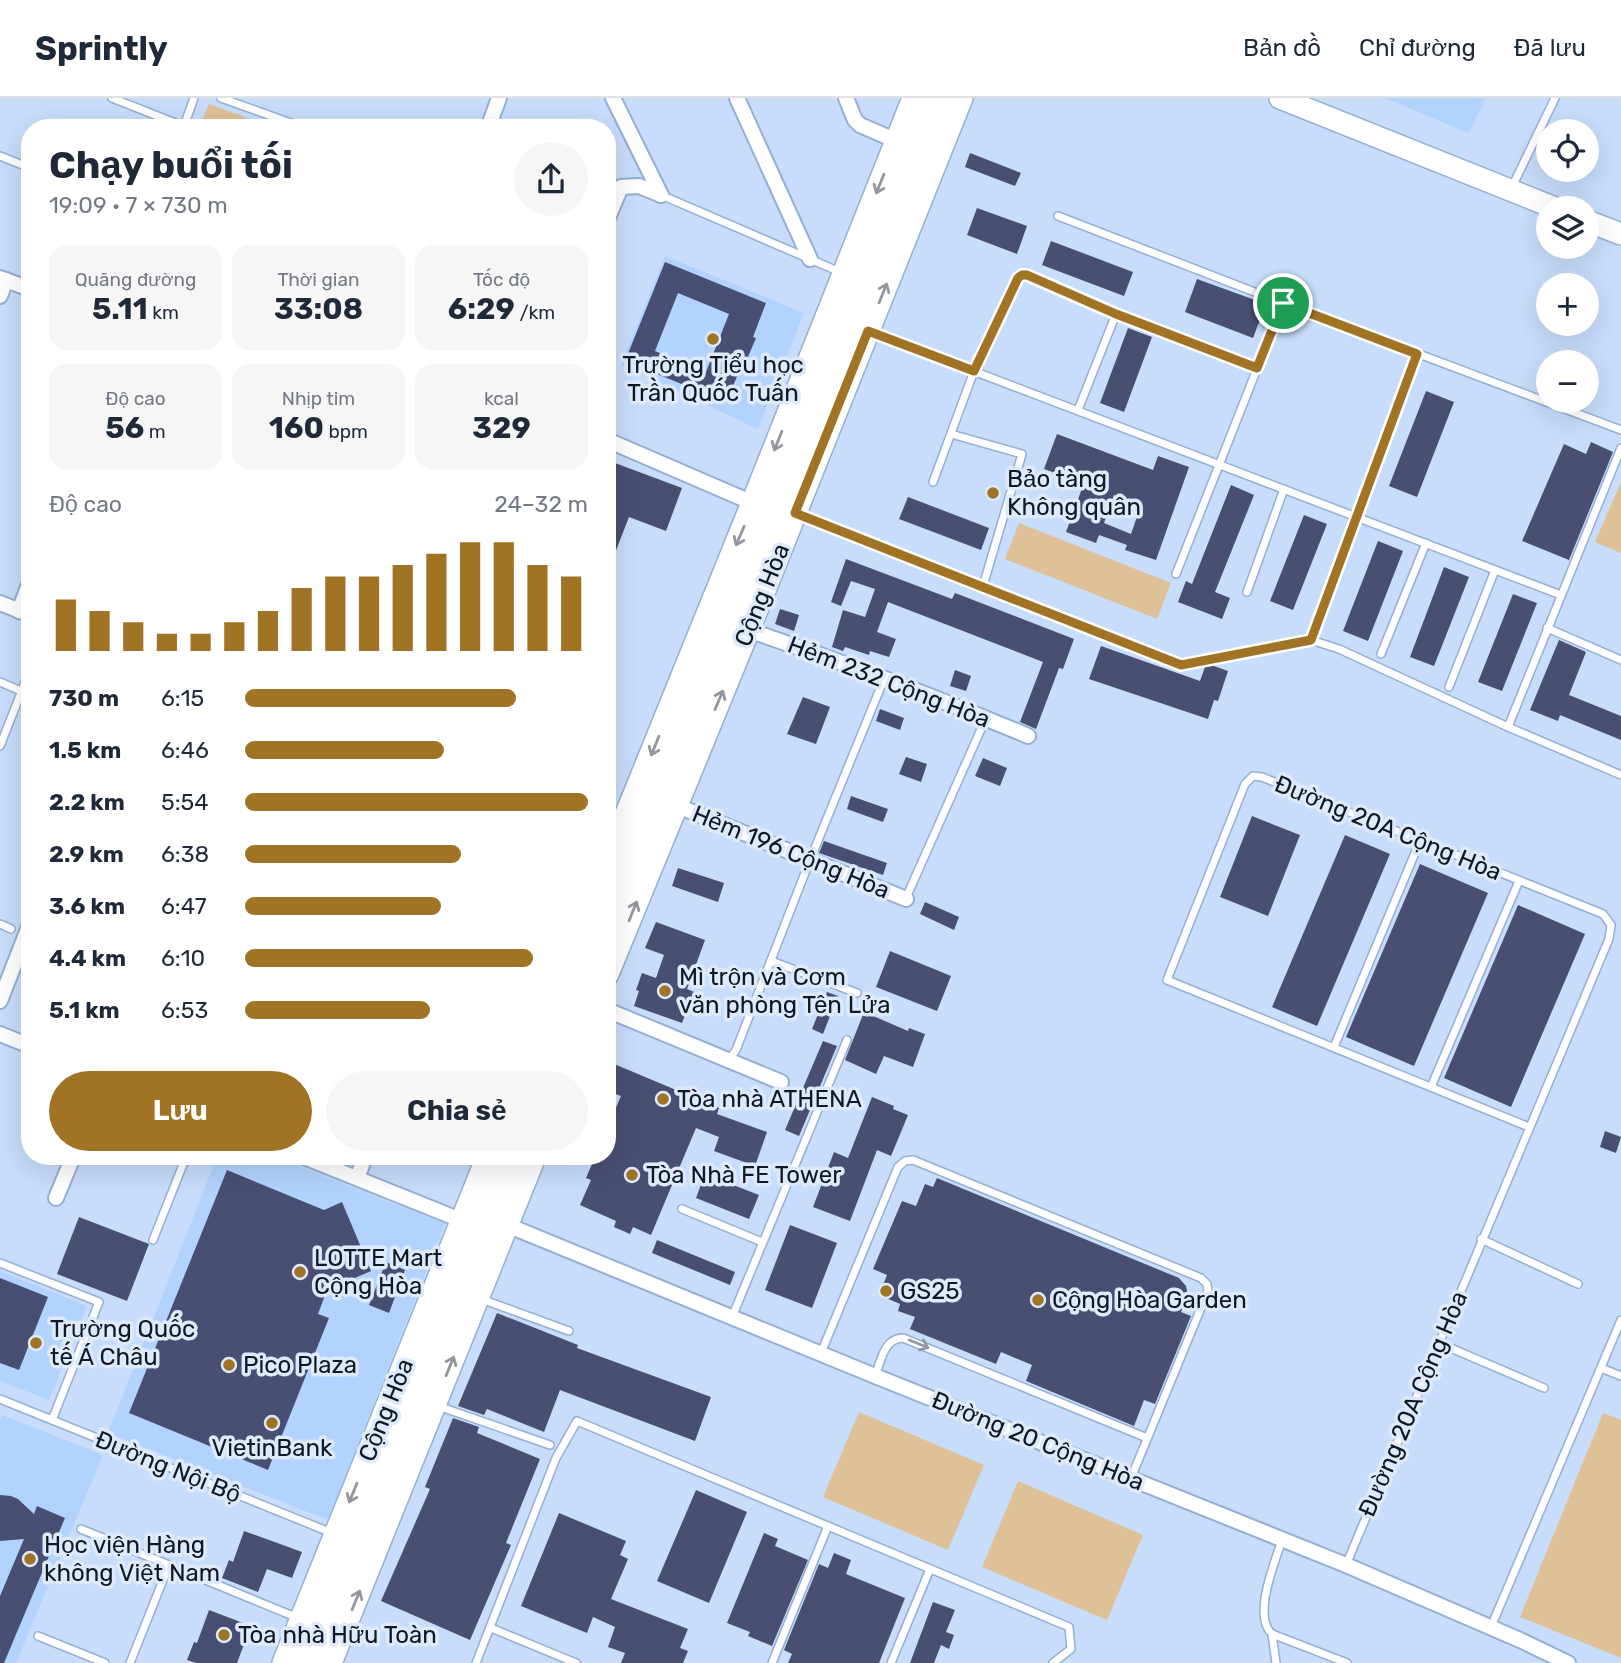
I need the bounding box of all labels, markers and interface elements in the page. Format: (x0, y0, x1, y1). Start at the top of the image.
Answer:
text: Sprintly (35, 29, 168, 68)
text: Bản đồ (1243, 34, 1321, 62)
text: Chỉ đường (1359, 34, 1476, 62)
text: Đã lưu (1514, 34, 1586, 62)
map controls (1536, 119, 1599, 413)
button: locate (1536, 119, 1599, 182)
text: Chạy buổi tối (49, 142, 293, 188)
button: share (514, 142, 588, 216)
one-way arrow (872, 173, 885, 195)
text: 19:09 · 7 × 730 m (49, 191, 228, 219)
button: layers (1536, 196, 1599, 259)
text: Quãng đường (75, 268, 196, 291)
text: Thời gian (278, 268, 359, 291)
text: Tốc độ (473, 268, 530, 291)
pin (1253, 273, 1313, 333)
button: + (1536, 273, 1599, 336)
one-way arrow (877, 283, 890, 305)
icon: arrive (1264, 284, 1302, 322)
text: 5.11 (92, 291, 148, 327)
text: 33:08 (274, 291, 363, 327)
text: 6:29 (448, 291, 515, 327)
text: km (148, 301, 179, 324)
text: /km (515, 301, 555, 324)
marker: Trường Tiểu học Trần Quốc Tuấn (705, 331, 721, 347)
button: − (1536, 350, 1599, 413)
place label: Trường Tiểu học Trần Quốc Tuấn (622, 351, 804, 407)
text: Độ cao (105, 387, 166, 410)
text: Nhịp tim (282, 387, 355, 410)
text: kcal (484, 387, 519, 410)
text: 56 (105, 410, 144, 446)
text: 160 (269, 410, 324, 446)
text: 329 (472, 410, 531, 446)
text: m (144, 420, 166, 443)
text: bpm (324, 420, 368, 443)
one-way arrow (770, 430, 783, 452)
place label: Bảo tàng Không quân (1007, 465, 1141, 521)
marker: Bảo tàng Không quân (985, 485, 1001, 501)
text: Độ cao (49, 490, 122, 518)
text: 24–32 m (494, 490, 588, 518)
one-way arrow (732, 525, 745, 547)
street label: Cộng Hòa (729, 540, 795, 650)
street label: Hẻm 232 Cộng Hòa (784, 631, 994, 733)
text: 730 m (49, 684, 119, 712)
text: 6:15 (161, 684, 204, 712)
one-way arrow (713, 690, 726, 712)
one-way arrow (647, 735, 660, 756)
text: 1.5 km (49, 736, 121, 764)
text: 6:46 (161, 736, 209, 764)
street label: Đường 20A Cộng Hòa (1270, 770, 1506, 886)
text: 2.2 km (49, 788, 125, 816)
text: 5:54 (161, 788, 209, 816)
street label: Hẻm 196 Cộng Hòa (688, 800, 894, 904)
text: 2.9 km (49, 840, 124, 868)
text: 6:38 (161, 840, 209, 868)
text: 3.6 km (49, 892, 125, 920)
text: 6:47 (161, 892, 206, 920)
one-way arrow (627, 900, 640, 922)
text: 4.4 km (49, 944, 126, 972)
text: 6:10 (161, 944, 205, 972)
place label: Mì trộn và Cơm văn phòng Tên Lửa (679, 963, 891, 1019)
marker: Mì trộn và Cơm văn phòng Tên Lửa (657, 983, 673, 999)
text: 5.1 km (49, 996, 120, 1024)
text: 6:53 (161, 996, 208, 1024)
button: Lưu (49, 1071, 312, 1151)
button: Chia sẻ (326, 1071, 588, 1151)
place label: Tòa nhà ATHENA (677, 1085, 862, 1113)
marker: Tòa nhà ATHENA (655, 1091, 671, 1107)
place label: Tòa Nhà FE Tower (646, 1161, 841, 1189)
marker: Tòa Nhà FE Tower (624, 1167, 640, 1183)
place label: LOTTE Mart Cộng Hòa (314, 1244, 442, 1300)
marker: LOTTE Mart Cộng Hòa (292, 1264, 308, 1280)
place label: GS25 (900, 1277, 960, 1305)
marker: GS25 (878, 1283, 894, 1299)
place label: Cộng Hòa Garden (1052, 1286, 1247, 1314)
street label: Đường 20A Cộng Hòa (1353, 1287, 1473, 1521)
marker: Cộng Hòa Garden (1030, 1292, 1046, 1308)
place label: Trường Quốc tế Á Châu (50, 1313, 195, 1371)
marker: Trường Quốc tế Á Châu (28, 1335, 44, 1351)
one-way arrow (907, 1339, 929, 1352)
place label: Pico Plaza (243, 1351, 357, 1379)
street label: Cộng Hòa (353, 1355, 419, 1465)
one-way arrow (444, 1356, 457, 1377)
marker: Pico Plaza (221, 1357, 237, 1373)
street label: Đường 20 Cộng Hòa (928, 1386, 1148, 1496)
marker: VietinBank (264, 1415, 280, 1431)
street label: Đường Nội Bộ (91, 1425, 245, 1509)
place label: VietinBank (212, 1434, 333, 1462)
one-way arrow (345, 1481, 358, 1503)
place label: Học viện Hàng không Việt Nam (44, 1531, 220, 1587)
marker: Học viện Hàng không Việt Nam (22, 1551, 38, 1567)
one-way arrow (350, 1589, 363, 1611)
place label: Tòa nhà Hữu Toàn (238, 1621, 437, 1649)
marker: Tòa nhà Hữu Toàn (216, 1627, 232, 1643)

